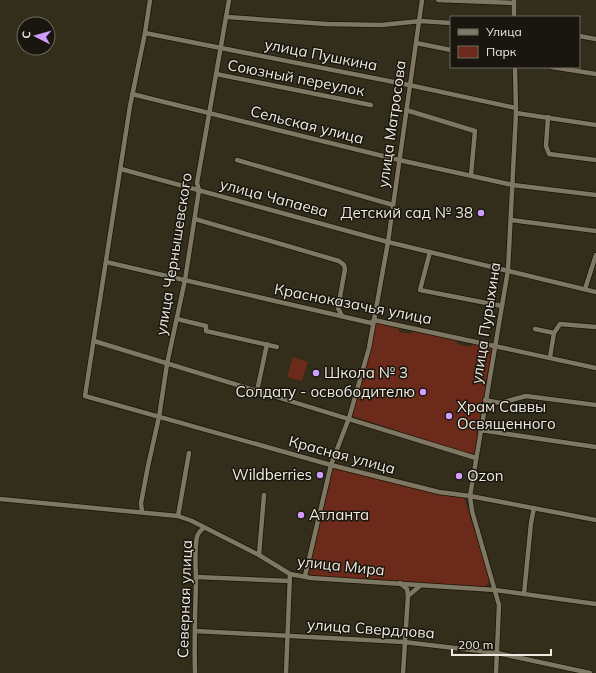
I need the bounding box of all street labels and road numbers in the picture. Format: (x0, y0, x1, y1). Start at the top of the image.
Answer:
street label: улица Пушкина (263, 34, 379, 75)
street label: Союзный переулок (226, 55, 367, 100)
street label: улица Матросова (373, 59, 410, 189)
street label: Сельская улица (248, 101, 366, 148)
street label: улица Чернышевского (151, 171, 196, 337)
street label: улица Чапаева (218, 174, 330, 221)
street label: улица Пурыхина (467, 261, 504, 385)
street label: Красноказачья улица (273, 279, 433, 328)
street label: Красная улица (287, 431, 398, 478)
street label: Северная улица (173, 540, 196, 658)
street label: улица Мира (296, 551, 386, 580)
street label: улица Свердлова (307, 615, 435, 642)

